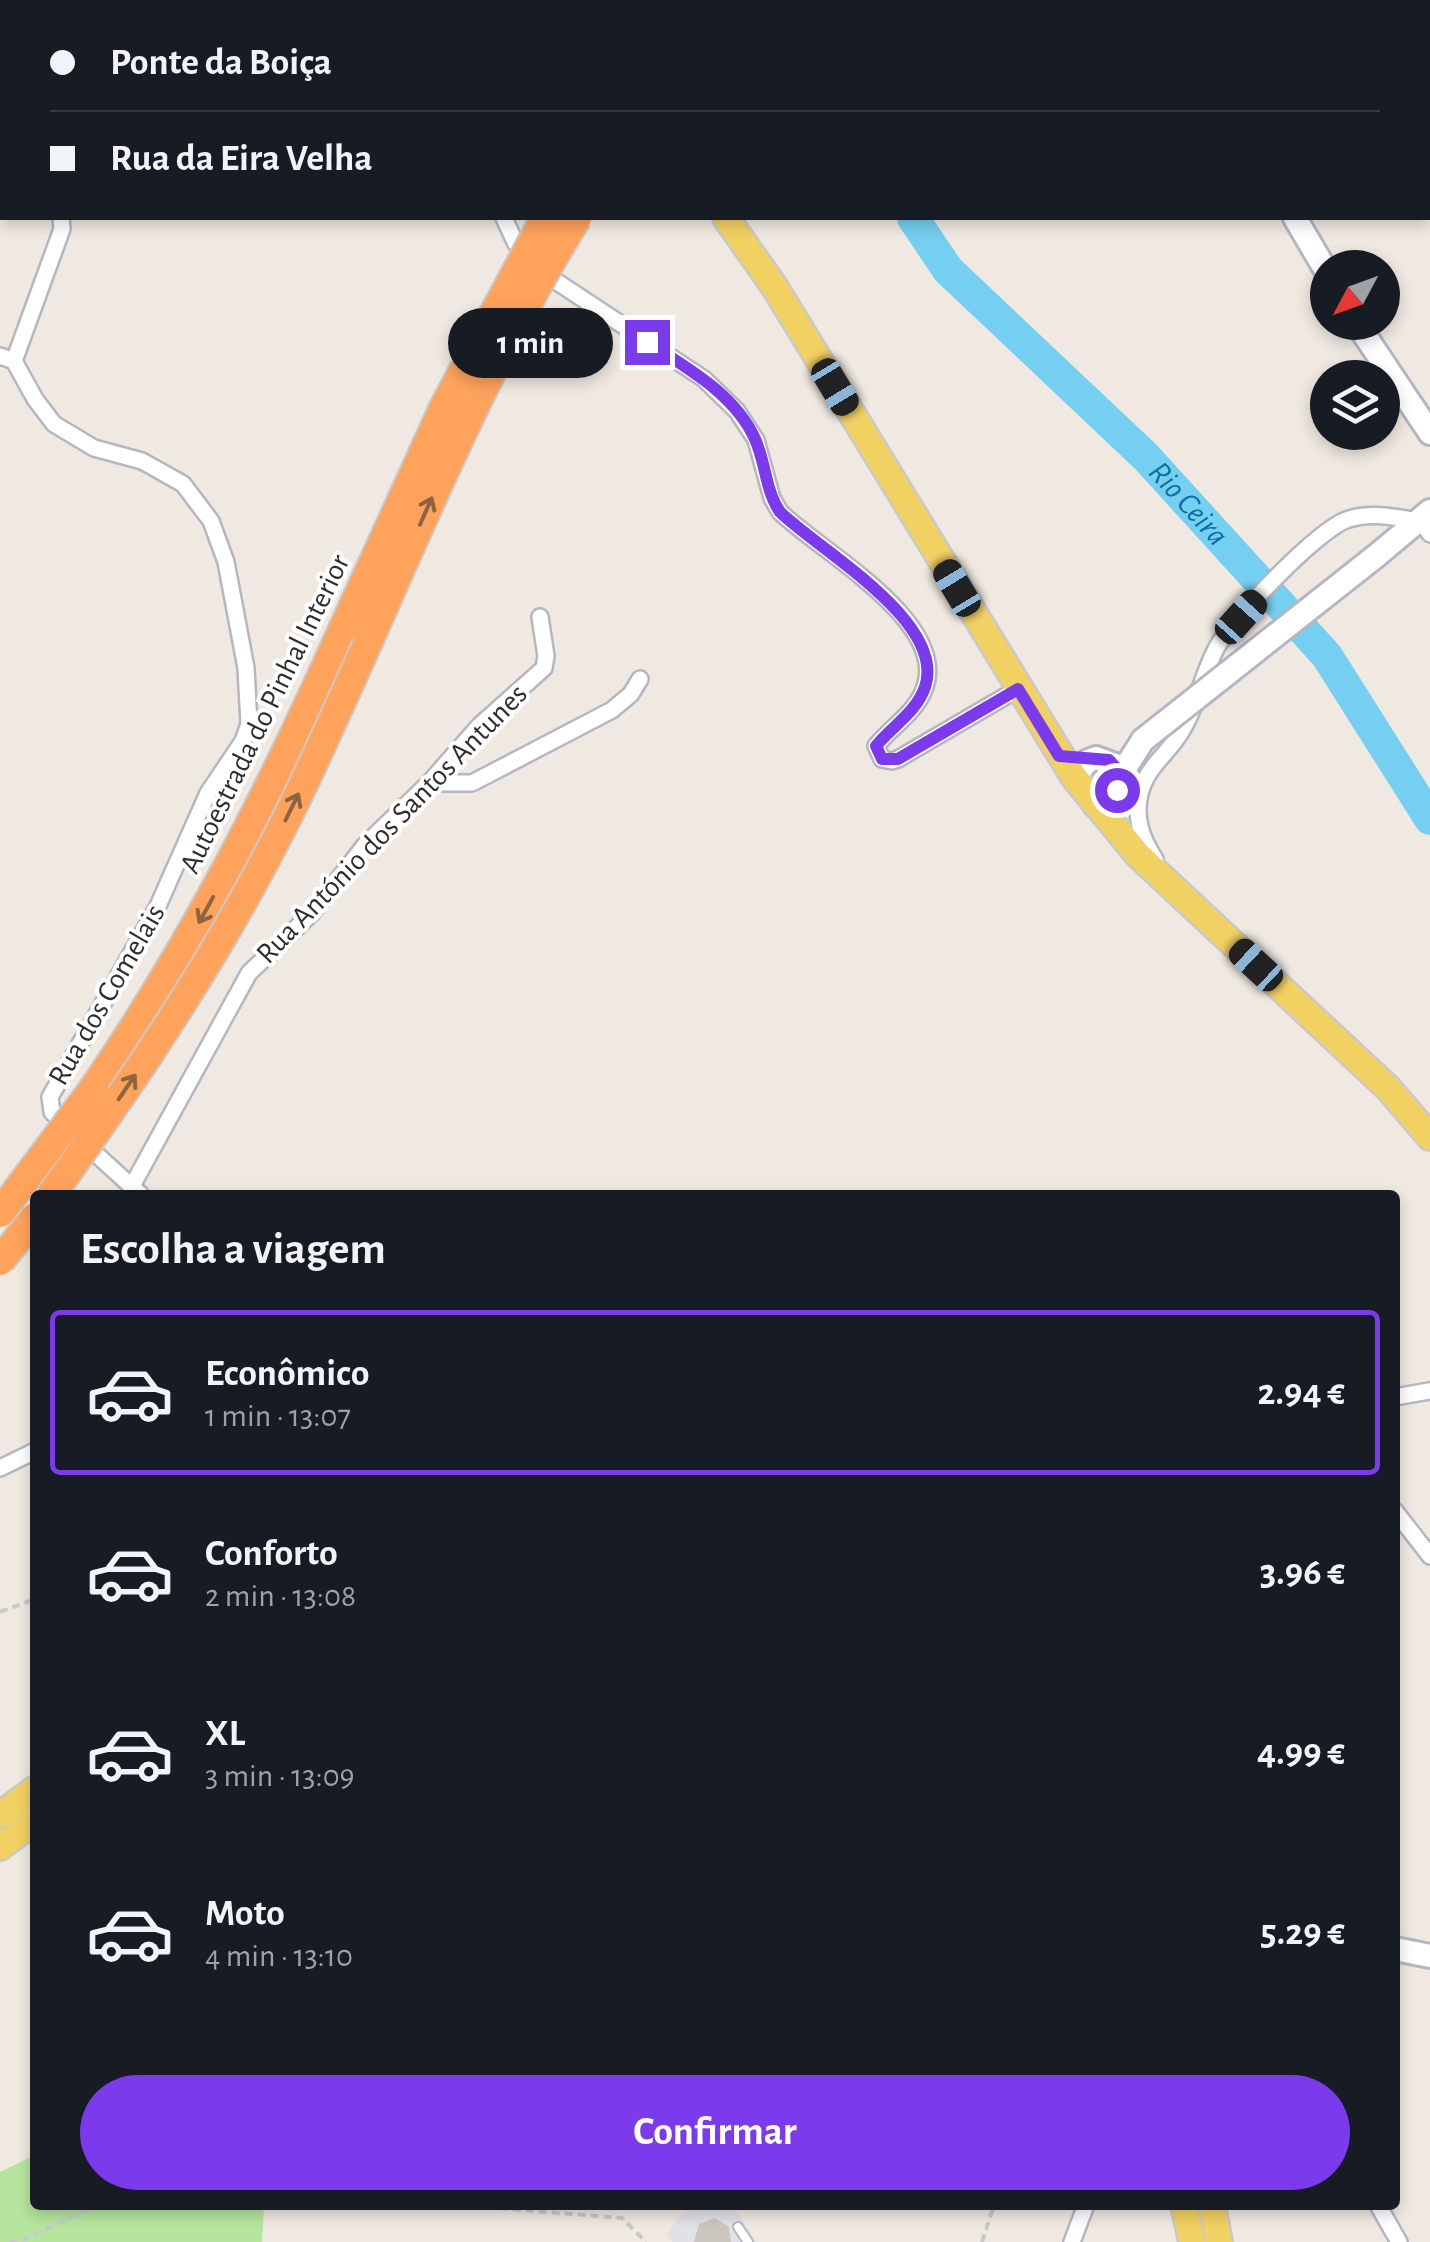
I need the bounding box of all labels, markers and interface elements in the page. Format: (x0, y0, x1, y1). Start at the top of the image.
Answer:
text: Ponte da Boiça (110, 44, 332, 82)
text: Rua da Eira Velha (110, 140, 373, 178)
north arrow (1310, 250, 1400, 340)
map controls (1310, 250, 1400, 450)
callout: 1 min (447, 307, 612, 377)
route end (625, 320, 670, 365)
text: 1 min (497, 327, 564, 359)
car (807, 354, 863, 420)
button: layers (1310, 360, 1400, 450)
water label: Rio Ceira (1143, 456, 1234, 552)
one-way arrow (418, 497, 437, 527)
street label: Autoestrada do Pinhal Interior (175, 550, 355, 878)
car (929, 555, 985, 621)
car (1210, 585, 1272, 649)
street label: Rua António dos Santos Antunes (251, 679, 533, 969)
route start (1095, 768, 1140, 813)
one-way arrow (283, 792, 302, 822)
one-way arrow (196, 894, 216, 924)
street label: Rua dos Comelais (43, 899, 171, 1091)
car (1224, 934, 1288, 996)
one-way arrow (117, 1073, 138, 1101)
text: Escolha a viagem (80, 1227, 386, 1272)
icon: car (85, 1348, 175, 1438)
text: Econômico (205, 1355, 369, 1393)
text: 2.94 € (1257, 1374, 1345, 1412)
text: 1 min · 13:07 (205, 1400, 351, 1432)
icon: car (85, 1528, 175, 1618)
text: Conforto (205, 1535, 338, 1573)
text: 3.96 € (1260, 1554, 1345, 1592)
text: 2 min · 13:08 (205, 1580, 356, 1612)
icon: car (85, 1708, 175, 1798)
text: XL (205, 1715, 245, 1753)
text: 4.99 € (1257, 1734, 1345, 1772)
text: 3 min · 13:09 (205, 1760, 355, 1792)
icon: car (85, 1888, 175, 1978)
text: Moto (205, 1895, 285, 1933)
text: 5.29 € (1260, 1914, 1345, 1952)
text: 4 min · 13:10 (205, 1940, 353, 1972)
button: Confirmar (80, 2075, 1350, 2190)

